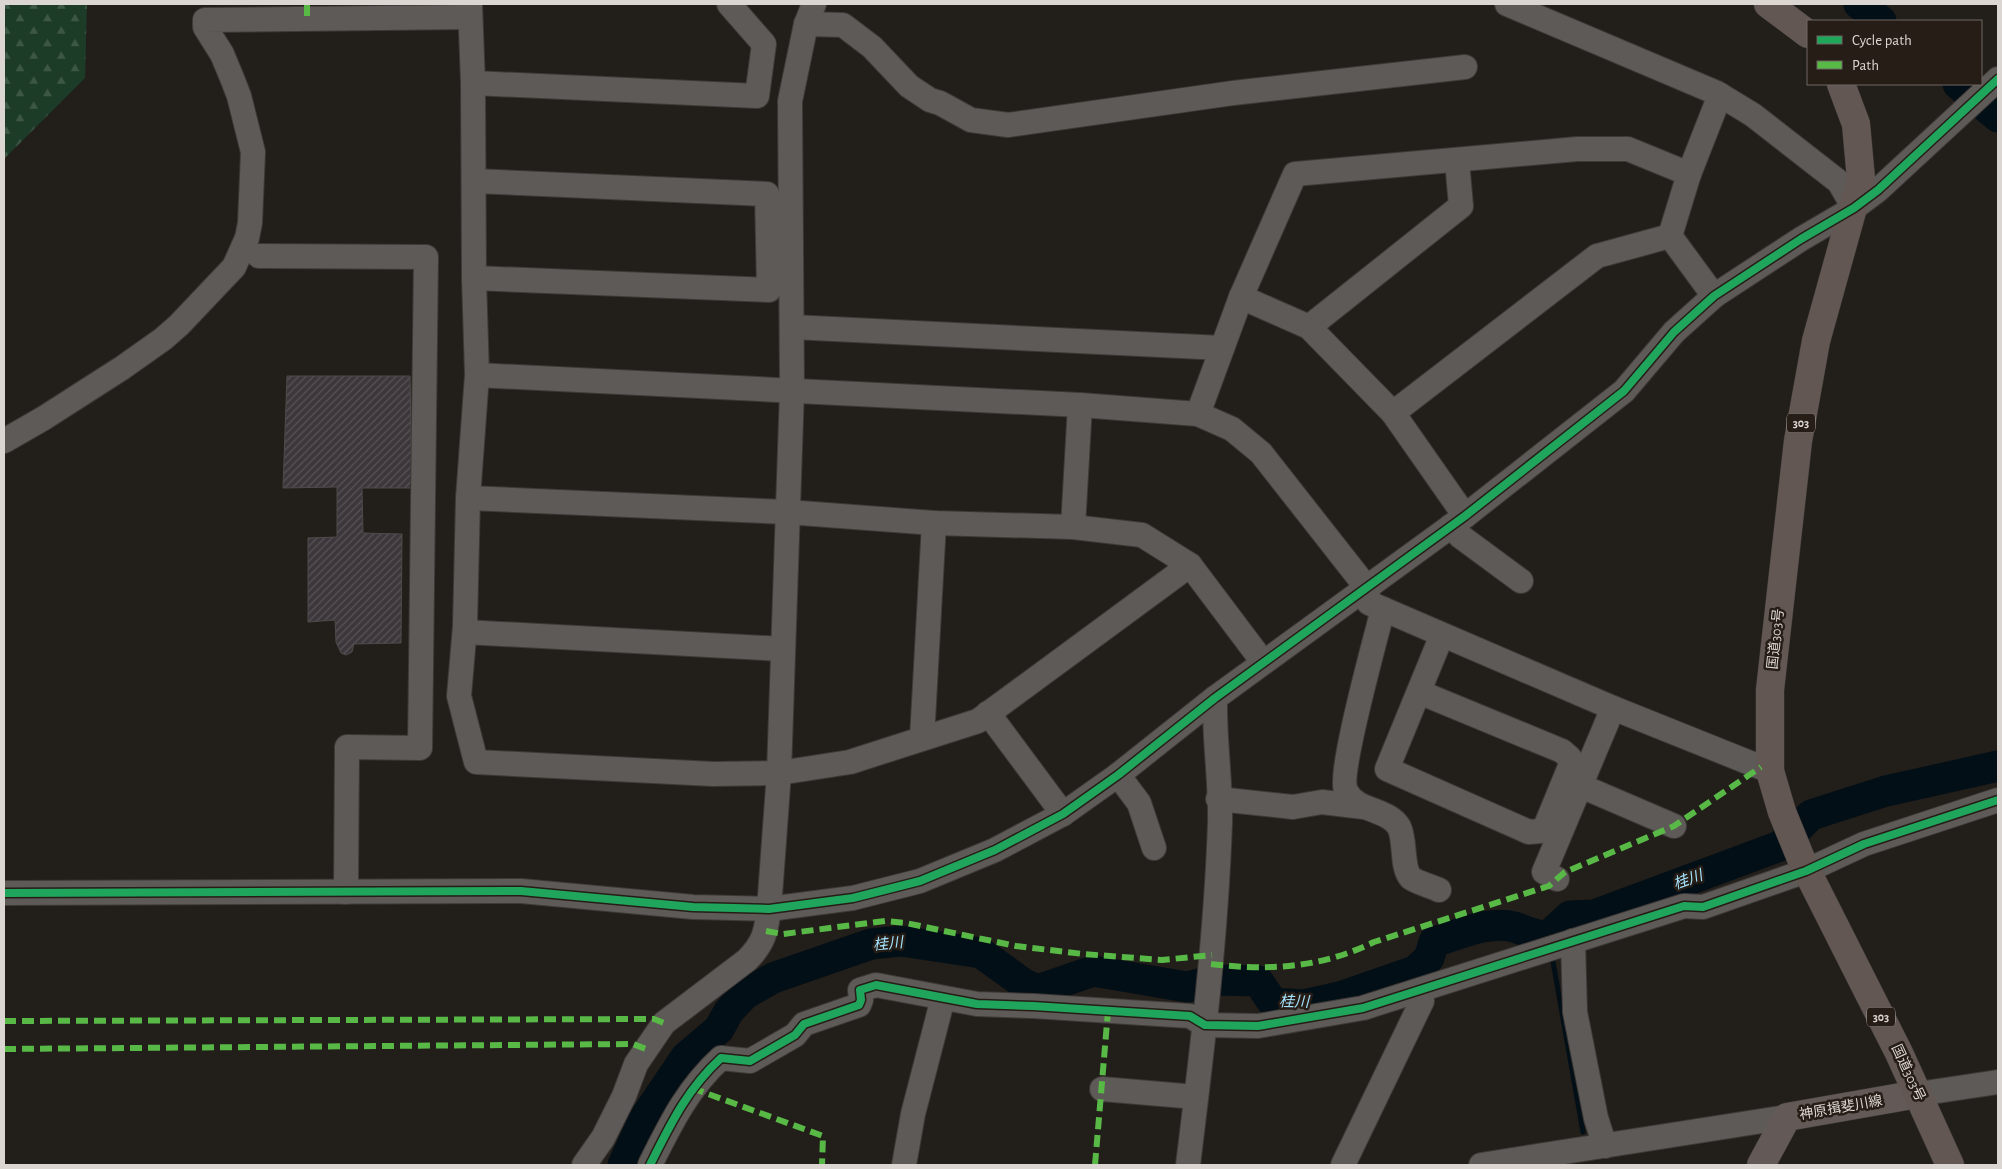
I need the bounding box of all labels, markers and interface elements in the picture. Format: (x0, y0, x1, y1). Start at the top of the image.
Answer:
legend (1807, 20, 1982, 85)
text: Cycle path (1852, 33, 1912, 48)
text: Path (1852, 58, 1879, 73)
road number: 303 (1787, 413, 1815, 432)
street label: 国道303号 (1765, 608, 1786, 670)
water label: 桂川 (1671, 866, 1707, 892)
water label: 桂川 (872, 934, 906, 953)
water label: 桂川 (1279, 993, 1311, 1010)
road number: 303 (1867, 1008, 1895, 1026)
street label: 国道303号 (1889, 1042, 1928, 1104)
street label: 神原揖斐川線 (1798, 1093, 1884, 1122)

